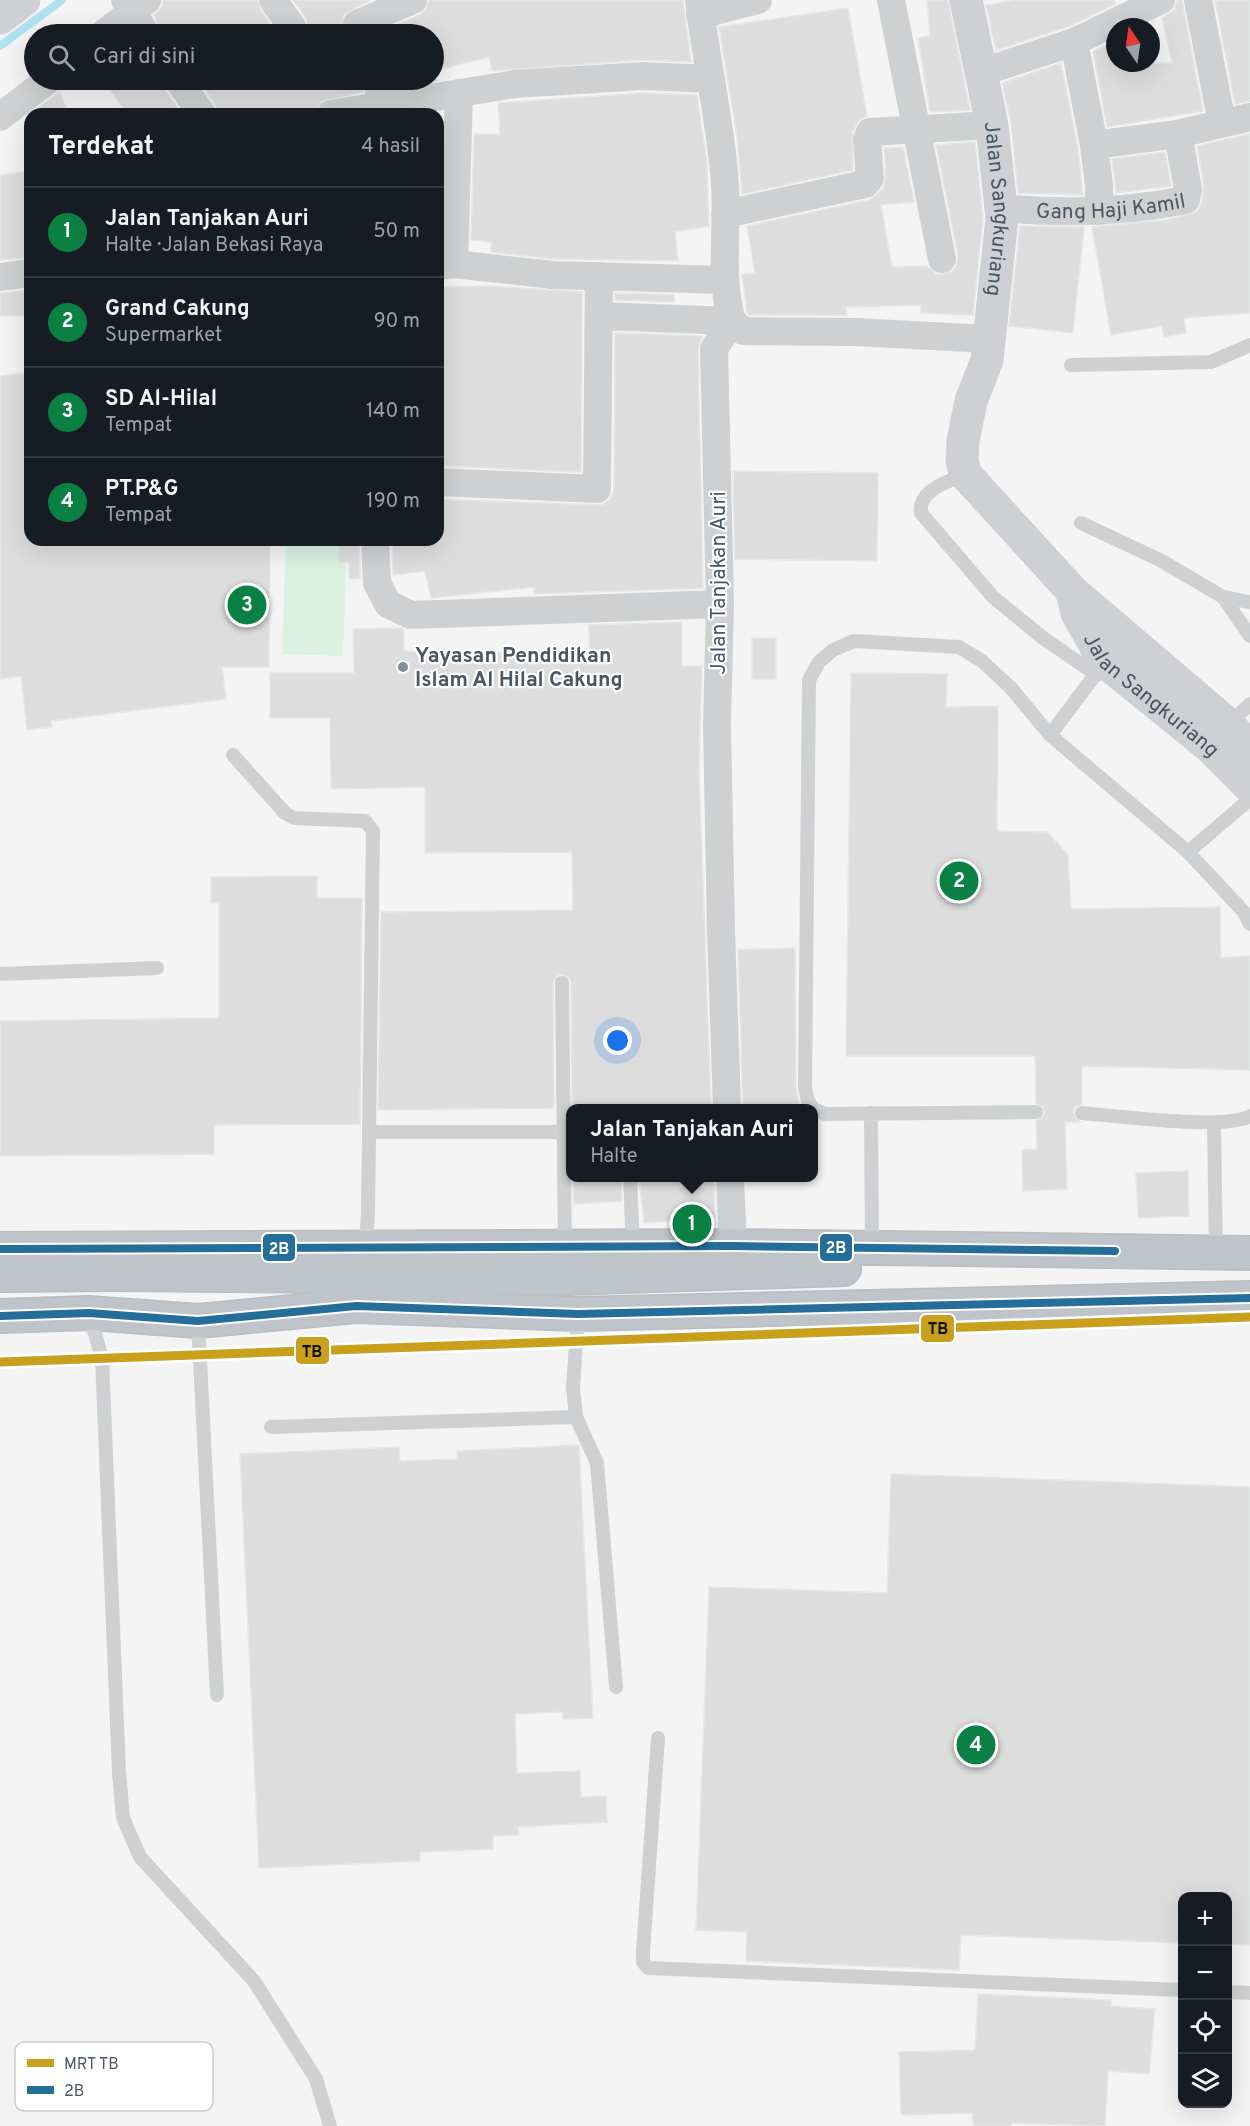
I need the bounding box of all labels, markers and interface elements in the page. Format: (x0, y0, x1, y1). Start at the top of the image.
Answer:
north arrow (1106, 18, 1160, 72)
search box (24, 24, 444, 90)
icon: search (45, 41, 78, 74)
text: Cari di sini (93, 44, 195, 71)
street label: Jalan Sangkuriang (977, 120, 1014, 297)
text: Terdekat (48, 131, 154, 164)
text: 4 hasil (361, 134, 420, 160)
street label: Gang Haji Kamil (1036, 188, 1188, 226)
text: Jalan Tanjakan Auri (105, 206, 309, 233)
text: 1 (64, 219, 72, 245)
text: 50 m (373, 219, 420, 245)
text: Halte · Jalan Bekasi Raya (105, 233, 323, 259)
text: Grand Cakung (105, 296, 250, 323)
text: 2 (61, 309, 74, 335)
text: 90 m (374, 309, 420, 335)
text: Supermarket (105, 323, 222, 349)
text: SD Al-Hilal (105, 386, 217, 413)
text: 3 (62, 399, 74, 425)
text: 140 m (366, 399, 420, 425)
text: Tempat (105, 413, 172, 439)
text: PT.P&G (105, 476, 178, 503)
text: 4 (61, 489, 74, 515)
text: 190 m (366, 489, 420, 515)
street label: Jalan Tanjakan Auri (706, 491, 733, 675)
text: Tempat (105, 503, 172, 529)
pin: 3 (228, 582, 266, 628)
street label: Jalan Sangkuriang (1076, 629, 1225, 764)
place label: Yayasan Pendidikan Islam Al Hilal Cakung (415, 643, 623, 694)
marker: Yayasan Pendidikan Islam Al Hilal Cakung (396, 660, 410, 674)
pin: 2 (940, 858, 978, 904)
your location (603, 1026, 632, 1055)
popup (566, 1104, 818, 1182)
text: Jalan Tanjakan Auri (590, 1117, 794, 1144)
text: Halte (590, 1144, 637, 1170)
pin: 1 (672, 1202, 712, 1246)
line badge: 2B (262, 1233, 296, 1262)
line badge: 2B (819, 1233, 853, 1262)
text: 2B (826, 1239, 846, 1259)
text: 2B (269, 1240, 289, 1260)
line badge: TB (920, 1314, 955, 1343)
text: TB (928, 1320, 948, 1340)
line badge: TB (295, 1336, 330, 1365)
text: TB (302, 1343, 322, 1363)
pin: 4 (956, 1722, 996, 1768)
map controls (1178, 1892, 1232, 2108)
button: + (1178, 1892, 1232, 1946)
button: − (1178, 1946, 1232, 2000)
button: locate (1178, 2000, 1232, 2054)
legend (15, 2042, 213, 2111)
button: layers (1178, 2054, 1232, 2108)
text: MRT TB (64, 2055, 119, 2075)
text: 2B (64, 2082, 84, 2102)

